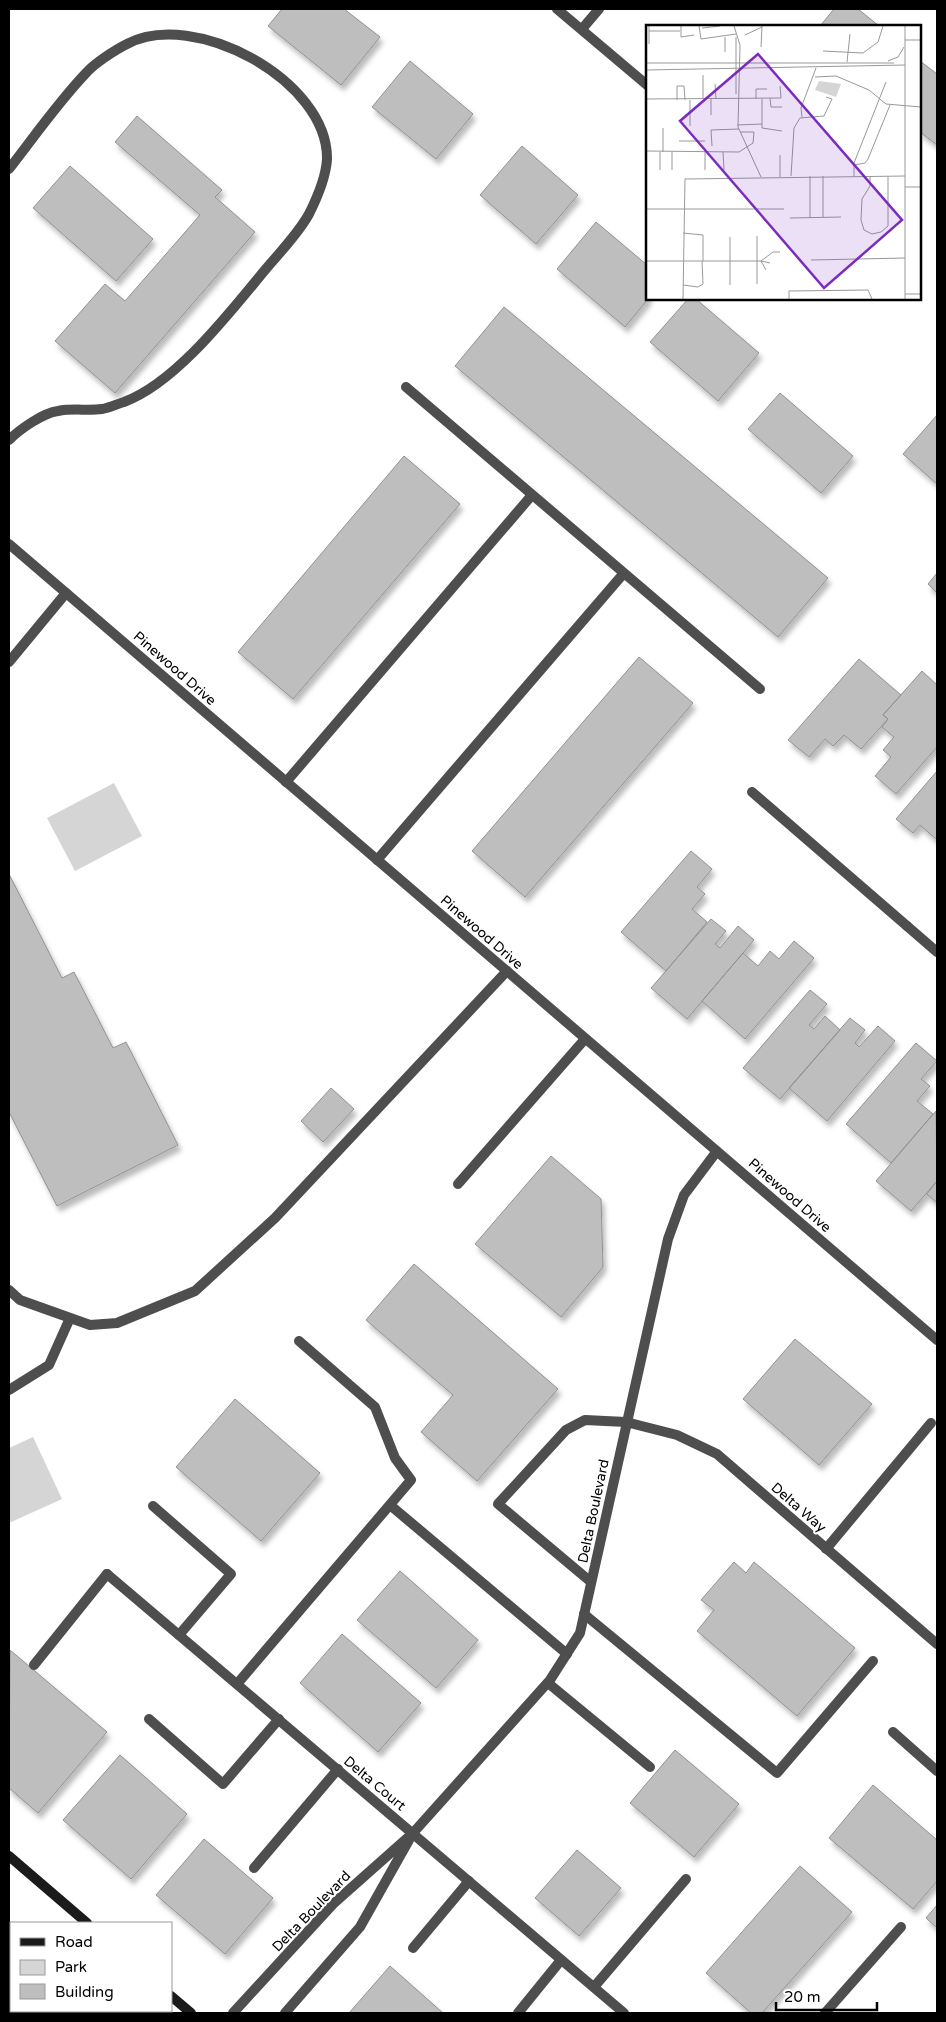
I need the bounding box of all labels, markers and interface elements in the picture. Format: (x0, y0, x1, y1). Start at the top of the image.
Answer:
inset map (646, 25, 921, 300)
street label: Pinewood Drive (130, 628, 220, 709)
street label: Pinewood Drive (437, 892, 527, 973)
street label: Pinewood Drive (745, 1155, 835, 1236)
street label: Delta Boulevard (574, 1458, 613, 1565)
street label: Delta Way (768, 1479, 830, 1536)
street label: Delta Court (340, 1753, 410, 1815)
street label: Delta Boulevard (269, 1867, 354, 1955)
legend (10, 1922, 172, 2012)
text: Road (55, 1933, 93, 1951)
text: Park (55, 1958, 87, 1976)
scale bar (776, 1980, 877, 2012)
text: Building (55, 1983, 114, 2001)
text: 20 m (784, 1988, 821, 2006)

